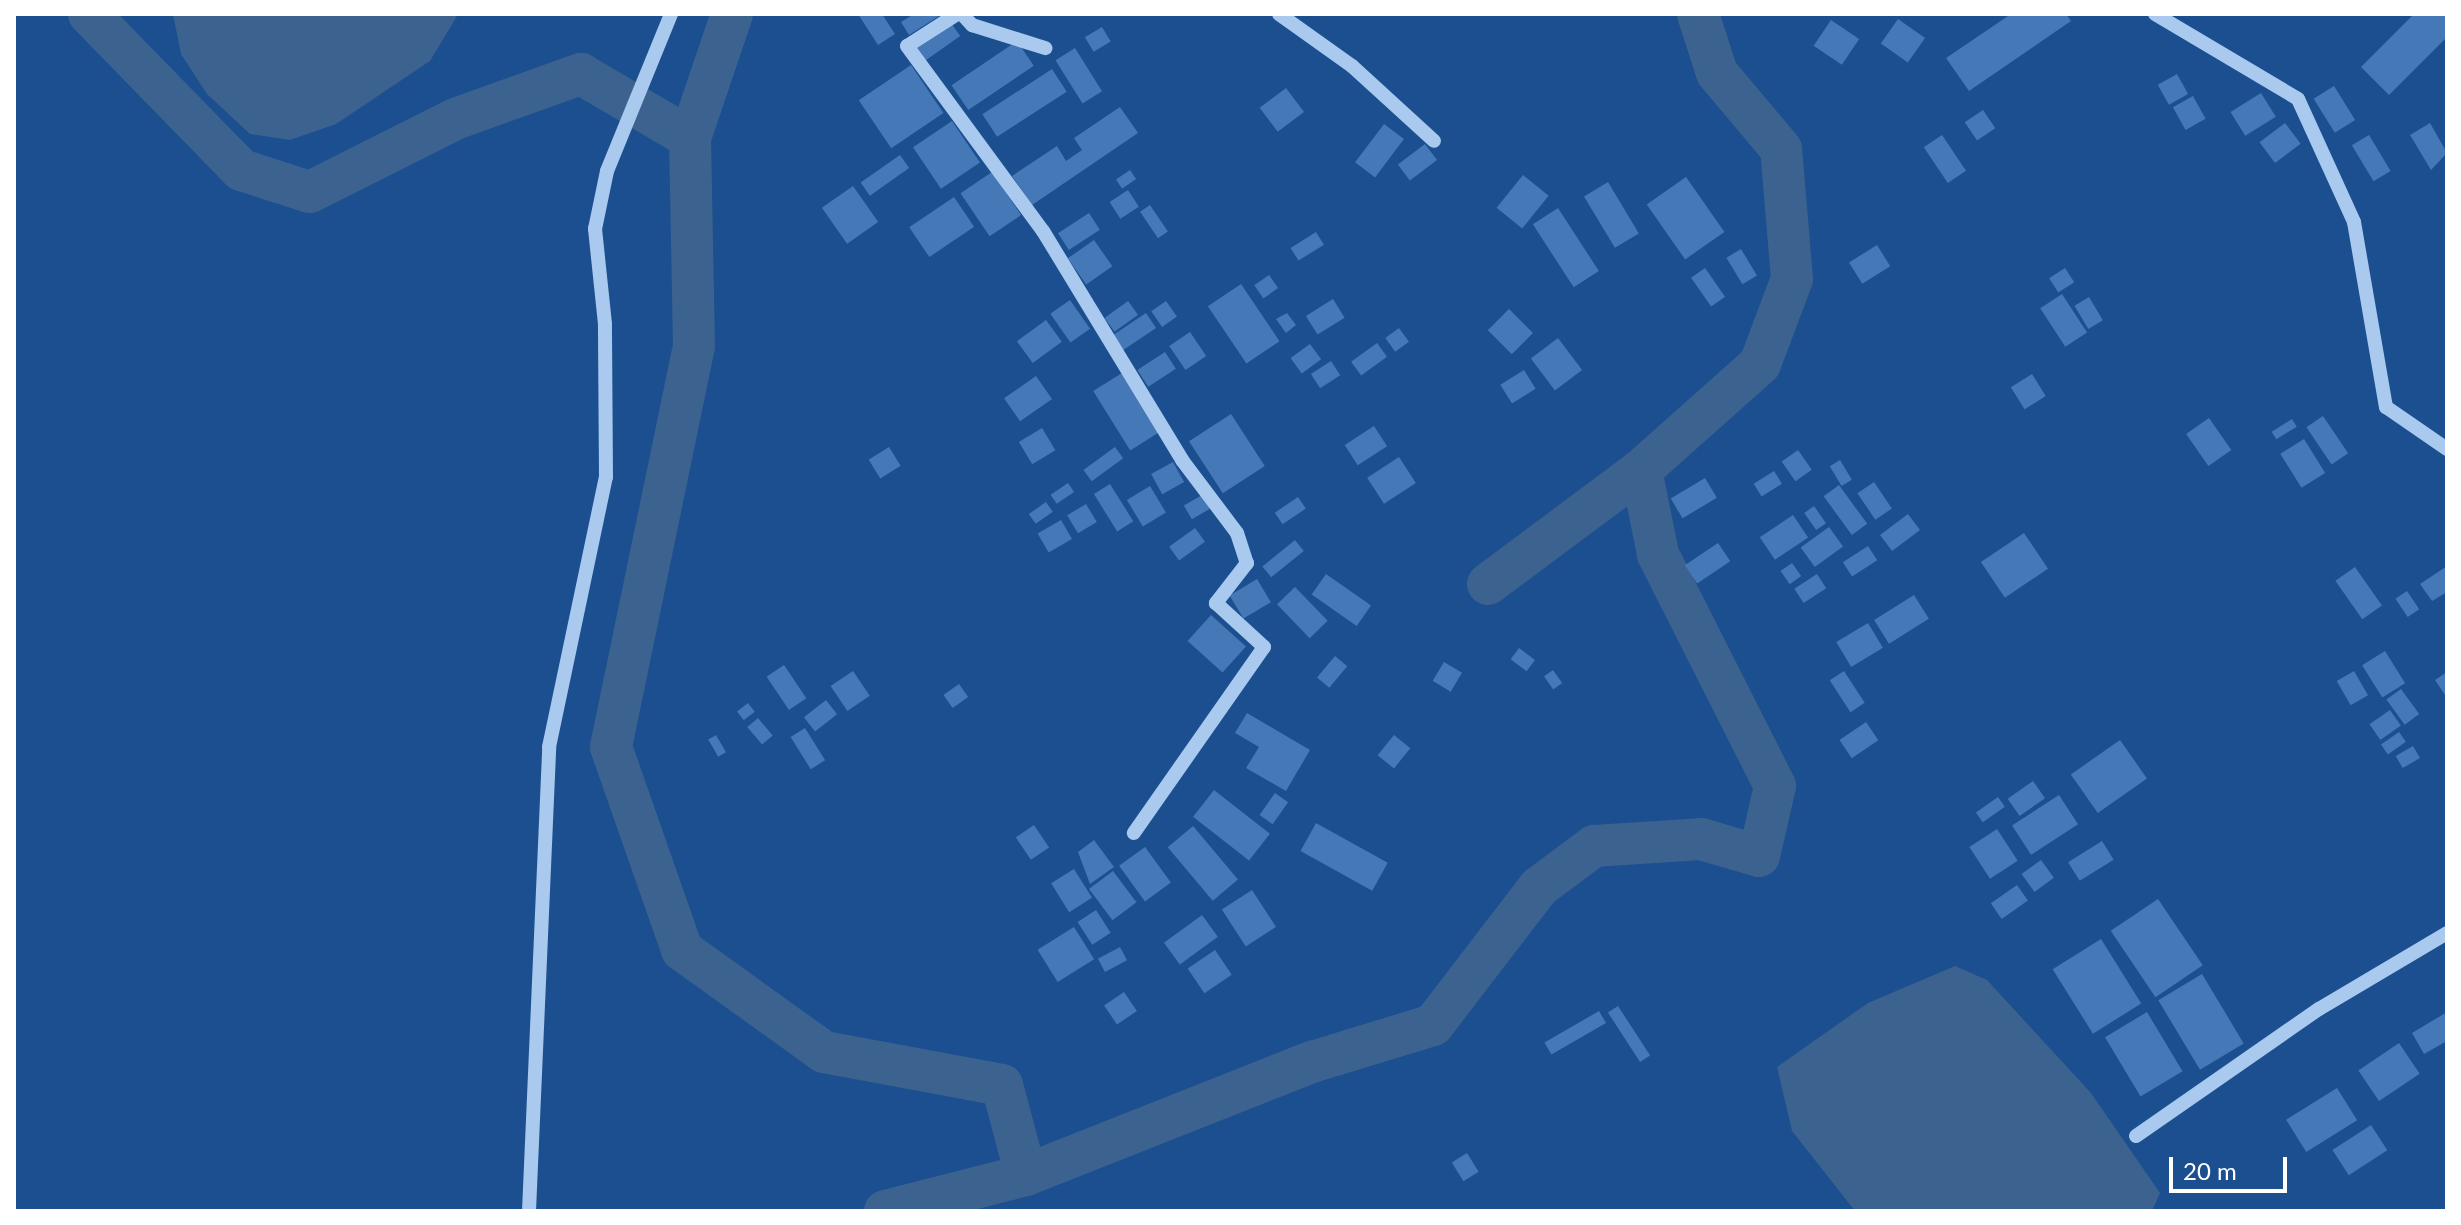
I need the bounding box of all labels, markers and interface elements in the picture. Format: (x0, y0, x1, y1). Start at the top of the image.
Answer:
scale bar (2173, 1141, 2291, 1191)
text: 20 m (2183, 1156, 2237, 1185)

